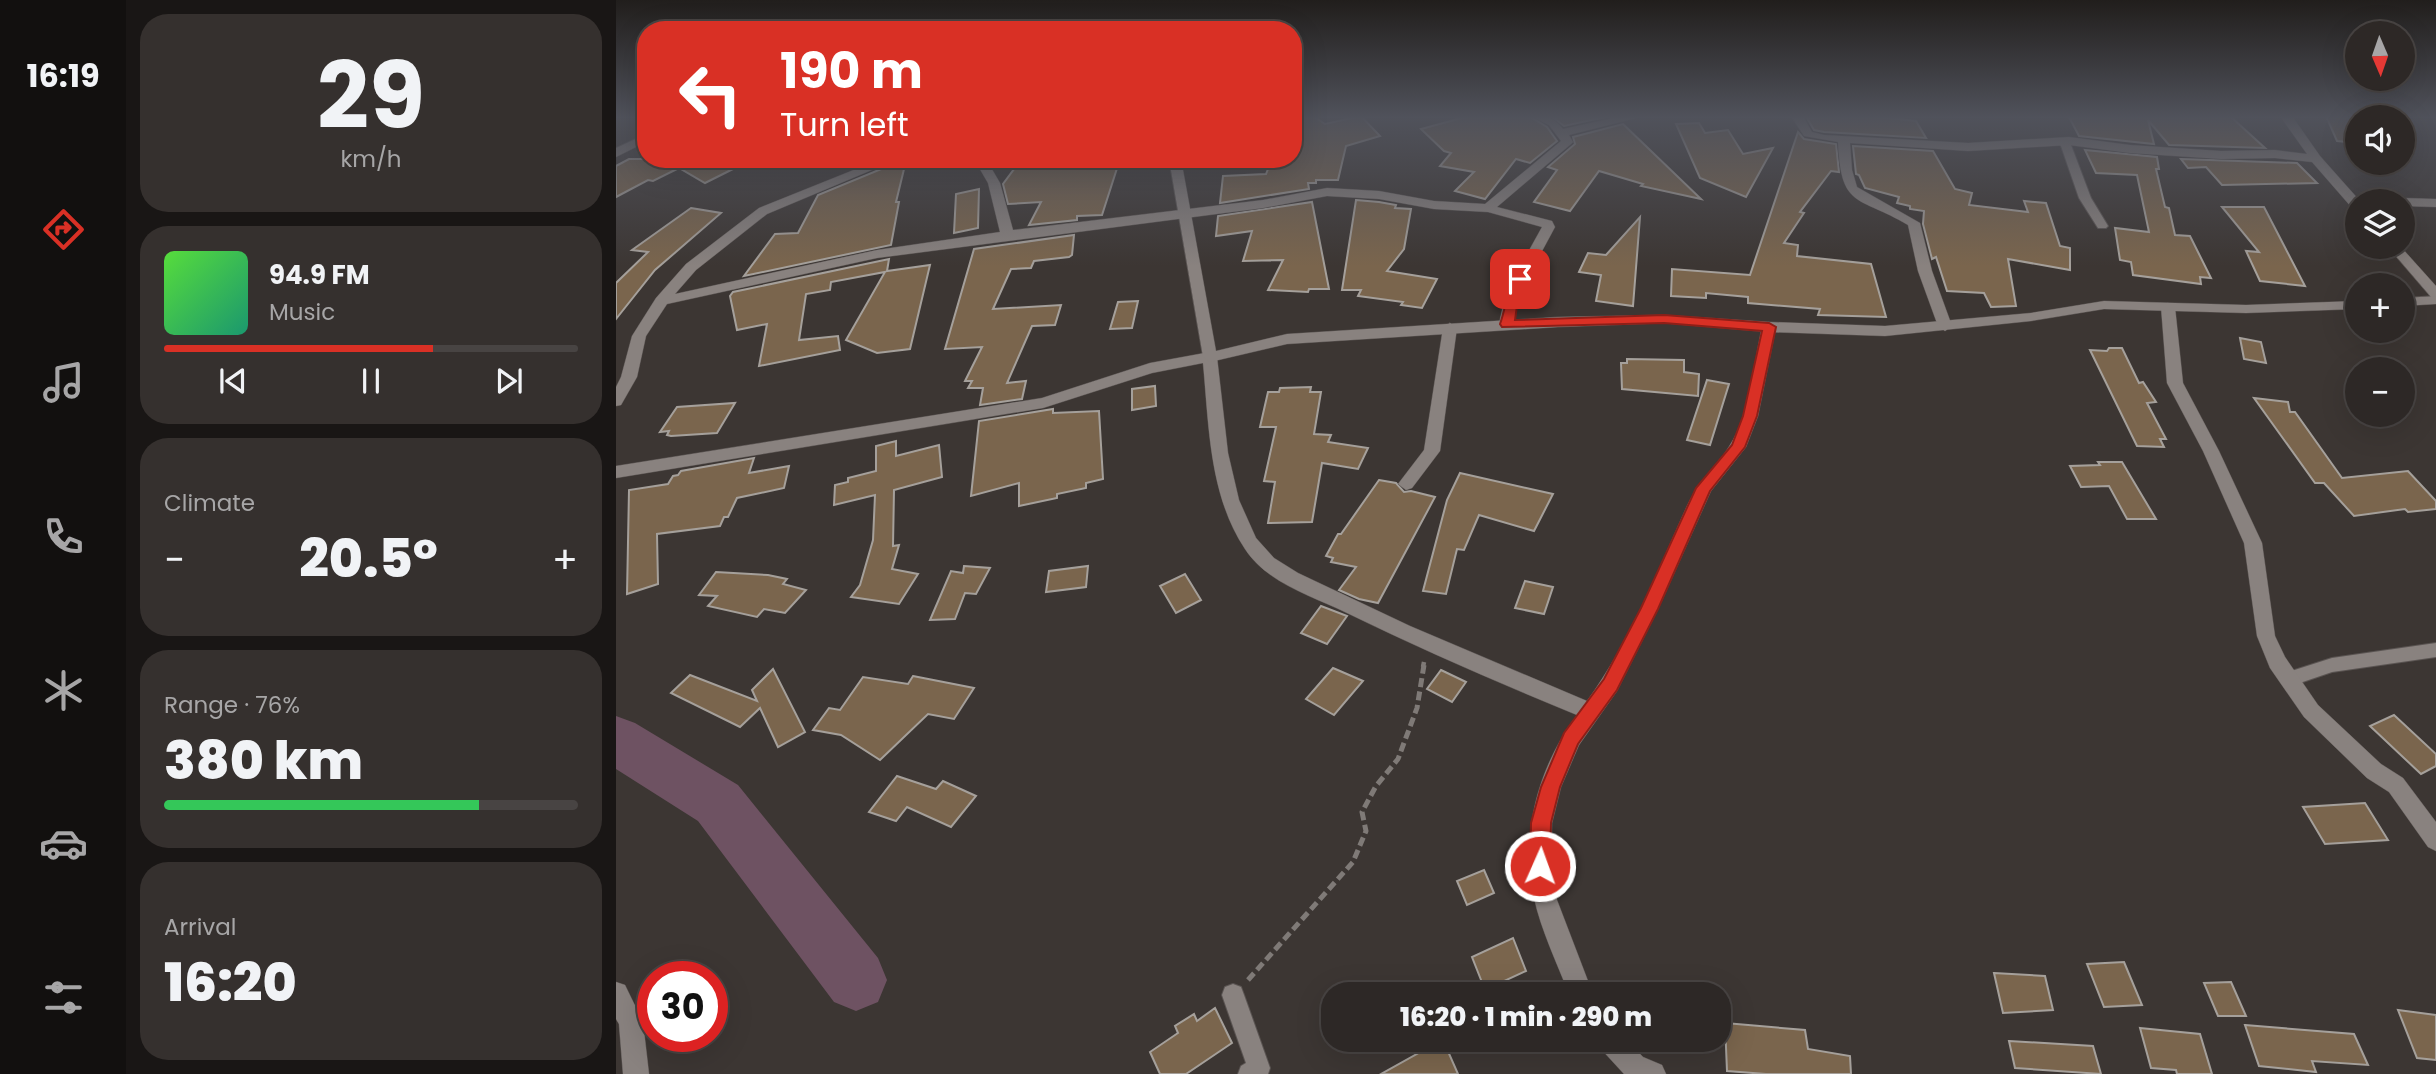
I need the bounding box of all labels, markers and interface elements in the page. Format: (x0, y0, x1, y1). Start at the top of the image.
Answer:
north arrow (2345, 21, 2415, 91)
map controls (2345, 21, 2415, 427)
text: 29 (317, 32, 425, 160)
text: 190 m (780, 37, 923, 105)
icon: left (665, 49, 756, 140)
text: 16:19 (26, 53, 100, 98)
text: Turn left (780, 102, 909, 147)
button: sound (2345, 105, 2415, 175)
text: km/h (340, 143, 402, 175)
button: layers (2345, 189, 2415, 259)
icon: directions (39, 205, 88, 254)
pin (1490, 249, 1550, 309)
text: 94.9 FM (269, 257, 370, 293)
icon: arrive (1501, 260, 1539, 298)
button: + (2345, 273, 2415, 343)
text: Music (269, 296, 335, 328)
button: − (2345, 357, 2415, 427)
icon: music (39, 358, 88, 407)
icon: previous (214, 362, 252, 400)
icon: pause (352, 362, 390, 400)
icon: next (490, 362, 528, 400)
text: Climate (164, 487, 255, 519)
icon: phone (39, 512, 88, 561)
text: 20.5° (299, 522, 438, 595)
text: − (164, 533, 185, 586)
text: + (552, 533, 578, 586)
icon: climate (39, 666, 88, 715)
text: Range · 76% (164, 689, 300, 721)
text: 380 km (164, 724, 363, 797)
icon: car (39, 819, 88, 868)
position arrow (1503, 829, 1577, 903)
text: Arrival (164, 911, 236, 943)
text: 16:20 (164, 946, 297, 1019)
speed limit sign: 30 (637, 961, 728, 1052)
icon: filters (39, 973, 88, 1022)
text: 16:20 · 1 min · 290 m (1400, 999, 1652, 1035)

